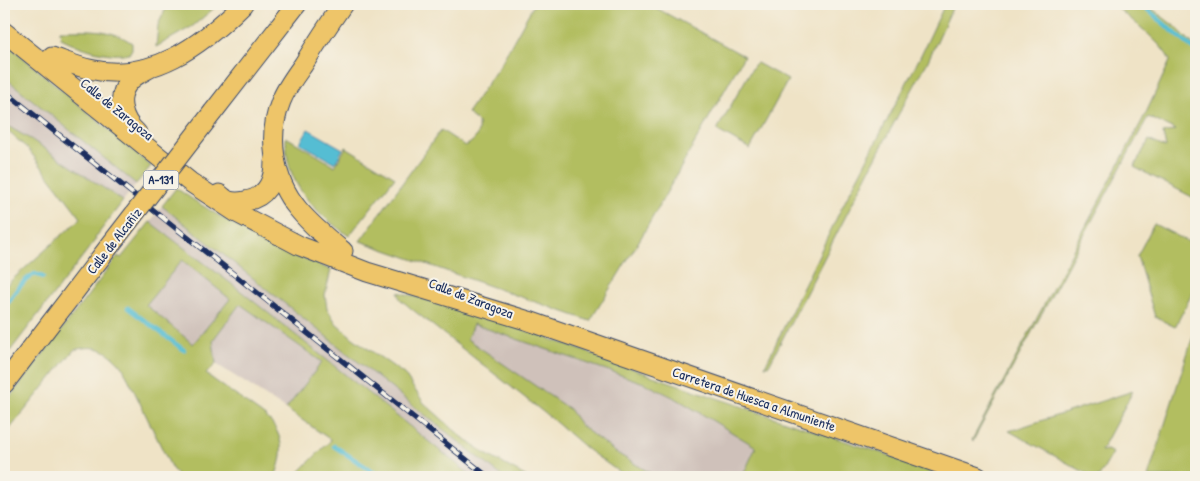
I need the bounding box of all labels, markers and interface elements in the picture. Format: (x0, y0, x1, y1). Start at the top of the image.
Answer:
street label: Calle de Zaragoza (76, 73, 158, 145)
road number: A-131 (144, 170, 178, 190)
street label: Calle de Alcañiz (82, 204, 145, 278)
street label: Calle de Zaragoza (426, 273, 517, 323)
street label: Carretera de Huesca a Almuniente (670, 362, 839, 436)

